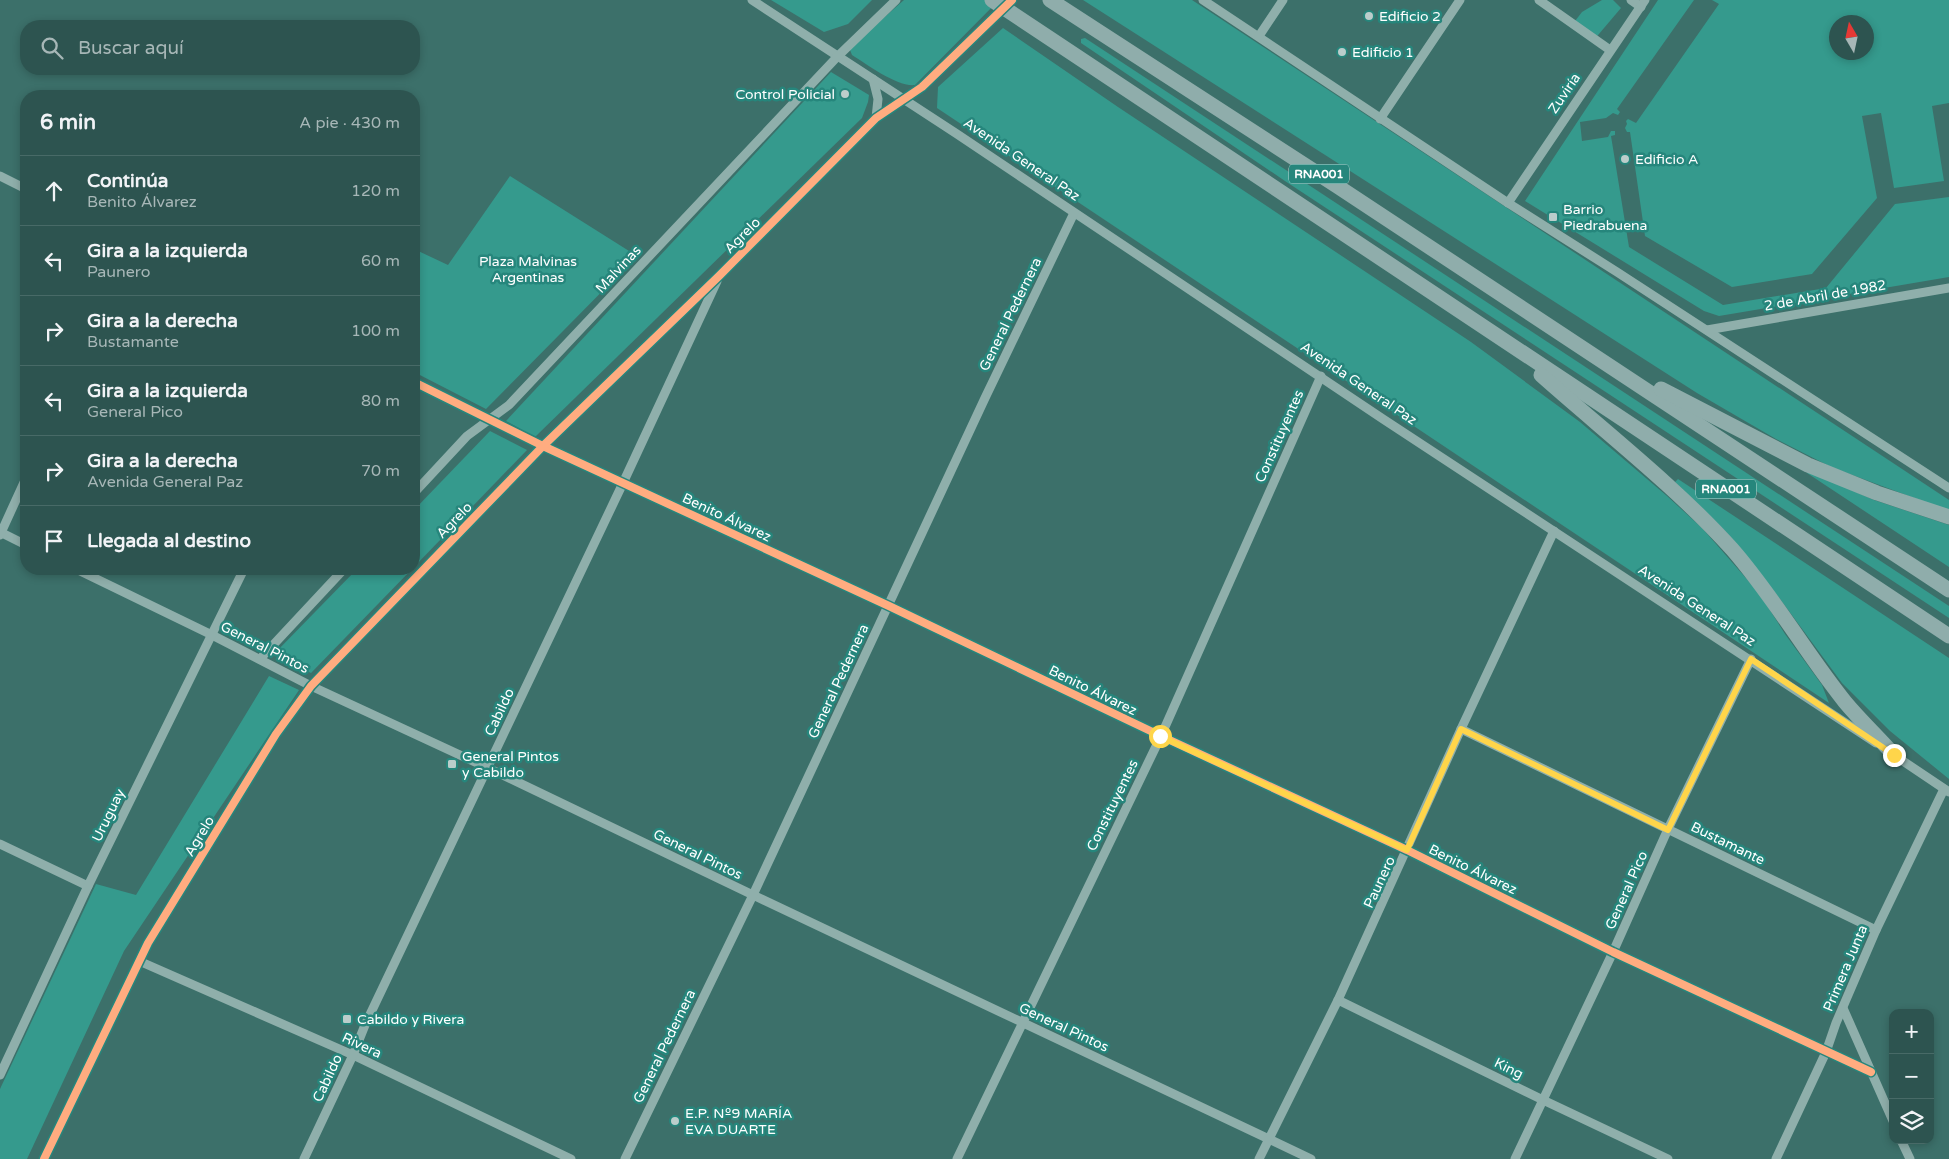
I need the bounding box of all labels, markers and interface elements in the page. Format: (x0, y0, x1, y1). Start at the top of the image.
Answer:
place label: Edificio 2 (1379, 8, 1441, 25)
marker: Edificio 2 (1363, 10, 1375, 22)
north arrow (1829, 15, 1874, 60)
search box (20, 20, 420, 75)
icon: search (38, 34, 66, 62)
text: Buscar aquí (78, 37, 184, 59)
place label: Edificio 1 (1352, 44, 1414, 61)
marker: Edificio 1 (1336, 46, 1348, 58)
street label: Zuviría (1545, 70, 1584, 117)
place label: Control Policial (735, 86, 835, 103)
marker: Control Policial (839, 88, 851, 100)
text: 6 min (40, 110, 96, 135)
text: A pie · 430 m (299, 113, 400, 133)
street label: Avenida General Paz (960, 114, 1083, 205)
place label: Edificio A (1635, 151, 1699, 168)
marker: Edificio A (1619, 153, 1631, 165)
road number: RNA001 (1289, 164, 1349, 183)
text: Continúa (87, 170, 169, 192)
icon: ahead (40, 177, 68, 205)
text: 120 m (351, 181, 400, 201)
text: Benito Álvarez (87, 192, 197, 212)
place label: Barrio Piedrabuena (1563, 201, 1647, 234)
marker: Barrio Piedrabuena (1547, 211, 1559, 223)
street label: Agrelo (721, 214, 764, 257)
text: Gira a la izquierda (87, 240, 248, 262)
street label: Malvinas (592, 242, 645, 297)
icon: left (40, 247, 68, 275)
text: 60 m (361, 251, 400, 271)
park label: Plaza Malvinas Argentinas (479, 253, 577, 286)
street label: General Pedernera (976, 255, 1045, 374)
text: Paunero (87, 262, 150, 282)
street label: 2 de Abril de 1982 (1763, 276, 1887, 315)
text: Gira a la derecha (87, 310, 238, 332)
icon: right (40, 317, 68, 345)
text: 100 m (351, 321, 400, 341)
text: Bustamante (87, 332, 179, 352)
street label: Avenida General Paz (1297, 338, 1420, 429)
text: Gira a la izquierda (87, 380, 248, 402)
icon: left (40, 387, 68, 415)
street label: Constituyentes (1251, 387, 1308, 485)
text: 80 m (361, 391, 400, 411)
text: General Pico (87, 402, 183, 422)
text: Gira a la derecha (87, 450, 238, 472)
icon: right (40, 457, 68, 485)
text: 70 m (361, 461, 400, 481)
text: Avenida General Paz (87, 472, 243, 492)
road number: RNA001 (1696, 479, 1756, 498)
street label: Benito Álvarez (680, 489, 774, 545)
street label: Agrelo (433, 499, 476, 542)
icon: arrive (40, 527, 68, 555)
text: Llegada al destino (87, 530, 251, 552)
street label: Avenida General Paz (1635, 561, 1759, 650)
street label: General Pintos (218, 618, 312, 677)
street label: General Pedernera (804, 621, 872, 741)
street label: Benito Álvarez (1046, 662, 1140, 719)
street label: Cabildo (481, 686, 518, 739)
route start (1149, 725, 1172, 748)
route end (1883, 744, 1906, 767)
place label: General Pintos y Cabildo (462, 748, 559, 781)
street label: Constituyentes (1083, 757, 1142, 854)
marker: General Pintos y Cabildo (446, 758, 458, 770)
street label: Uruguay (88, 786, 129, 845)
street label: Agrelo (181, 813, 218, 860)
street label: Bustamante (1688, 818, 1768, 869)
street label: General Pintos (650, 826, 745, 883)
street label: Benito Álvarez (1426, 841, 1520, 898)
street label: General Pico (1602, 848, 1651, 932)
street label: Paunero (1360, 853, 1399, 911)
street label: Primera Junta (1820, 922, 1871, 1014)
street label: General Pedernera (630, 987, 699, 1106)
street label: General Pintos (1016, 999, 1112, 1056)
map controls (1889, 1009, 1934, 1144)
button: + (1889, 1009, 1934, 1054)
place label: Cabildo y Rivera (357, 1011, 464, 1028)
marker: Cabildo y Rivera (341, 1013, 353, 1025)
street label: Rivera (339, 1029, 384, 1062)
street label: Cabildo (309, 1052, 346, 1105)
street label: King (1491, 1054, 1526, 1083)
button: − (1889, 1054, 1934, 1099)
button: layers (1889, 1099, 1934, 1144)
place label: E.P. Nº9 MARÍA EVA DUARTE (685, 1105, 792, 1138)
marker: E.P. Nº9 MARÍA EVA DUARTE (669, 1115, 681, 1127)

